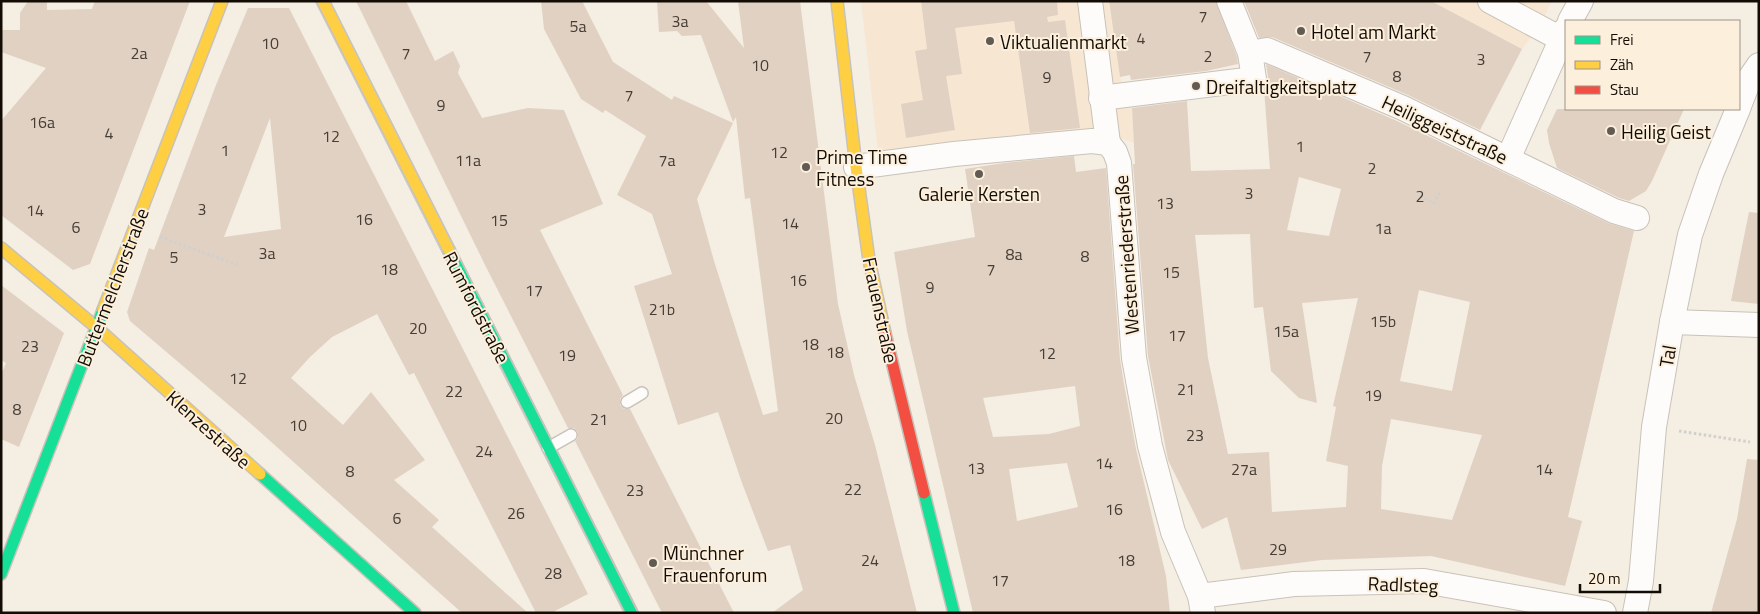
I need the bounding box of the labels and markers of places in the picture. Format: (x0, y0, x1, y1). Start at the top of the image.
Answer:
place label: Hotel am Markt (1311, 17, 1436, 46)
marker: Hotel am Markt (1295, 25, 1307, 37)
place label: Viktualienmarkt (1000, 27, 1127, 56)
marker: Viktualienmarkt (984, 35, 996, 47)
place label: Dreifaltigkeitsplatz (1206, 72, 1357, 101)
marker: Dreifaltigkeitsplatz (1190, 80, 1202, 92)
place label: Heilig Geist (1621, 117, 1711, 146)
marker: Heilig Geist (1605, 125, 1617, 137)
place label: Prime Time Fitness (816, 142, 907, 193)
marker: Prime Time Fitness (800, 161, 812, 173)
marker: Galerie Kersten (973, 168, 985, 180)
place label: Galerie Kersten (918, 179, 1040, 208)
place label: Münchner Frauenforum (663, 538, 767, 589)
marker: Münchner Frauenforum (647, 557, 659, 569)

